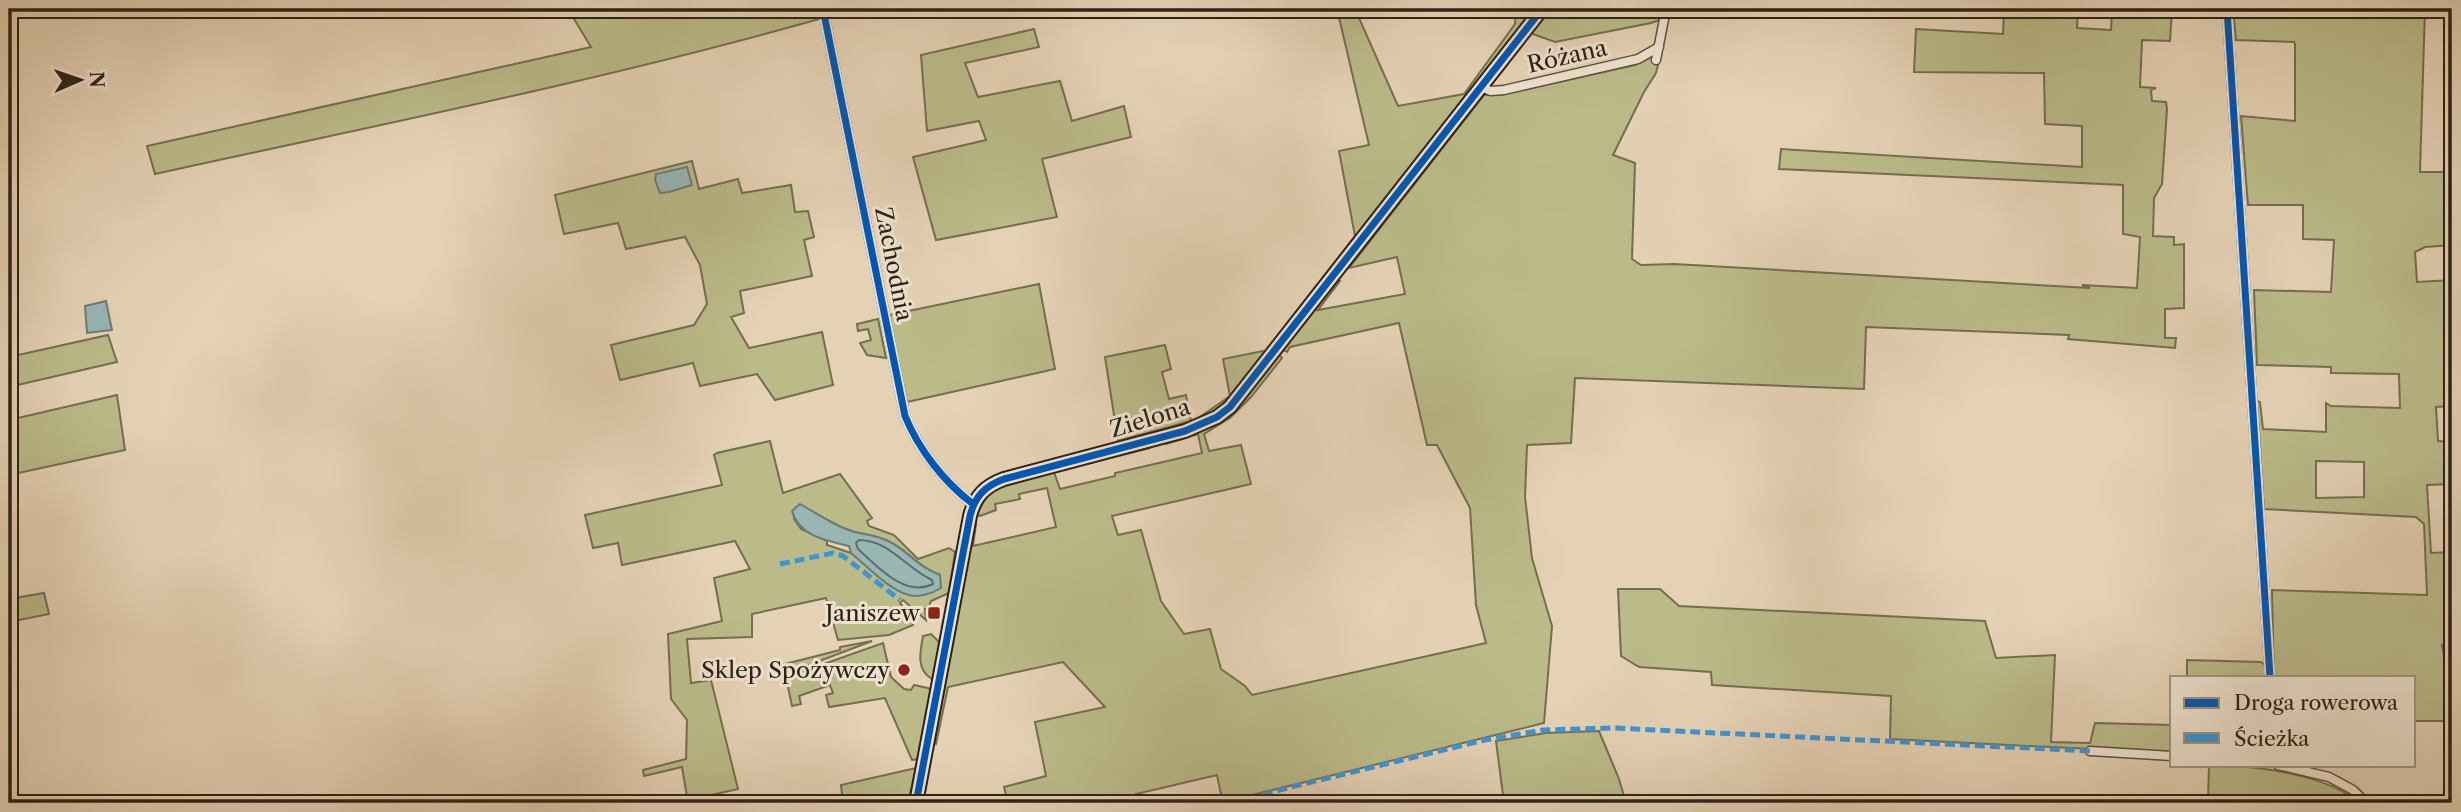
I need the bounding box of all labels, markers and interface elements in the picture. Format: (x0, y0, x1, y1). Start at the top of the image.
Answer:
street label: Różana (1524, 33, 1611, 79)
north arrow (46, 46, 116, 116)
text: N (85, 71, 108, 88)
street label: Zachodnia (869, 204, 919, 324)
street label: Zielona (1106, 392, 1195, 444)
place label: Janiszew (822, 599, 921, 627)
marker: Janiszew (926, 605, 942, 621)
place label: Sklep Spożywczy (701, 656, 890, 684)
marker: Sklep Spożywczy (896, 662, 912, 678)
legend (2170, 676, 2416, 766)
text: Droga rowerowa (2234, 690, 2399, 715)
text: Ścieżka (2234, 726, 2310, 751)

